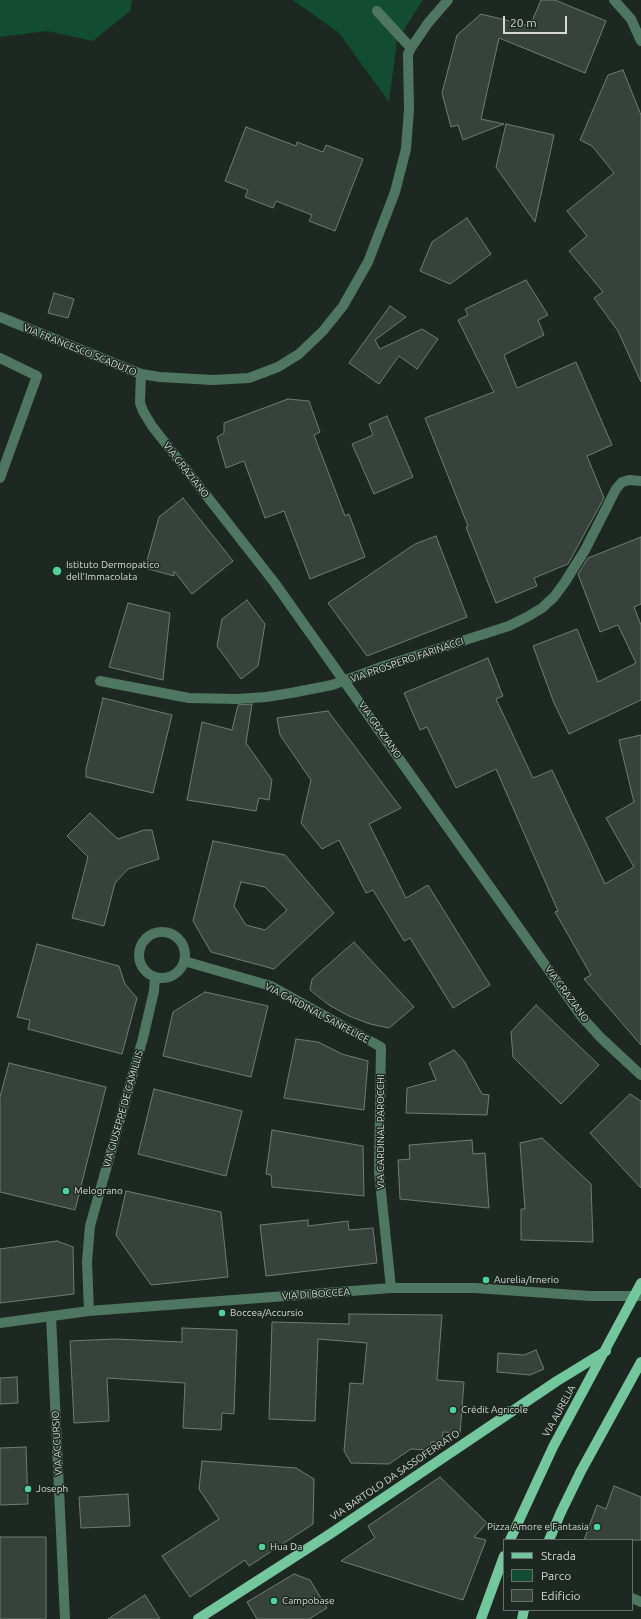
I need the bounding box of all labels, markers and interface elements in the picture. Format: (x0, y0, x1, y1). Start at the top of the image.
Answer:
scale bar (505, 8, 569, 34)
text: 20 m (510, 16, 537, 29)
street label: VIA FRANCESCO SCADUTO (22, 322, 138, 378)
street label: VIA GRAZIANO (161, 440, 211, 500)
place label: Istituto Dermopatico dell'Immacolata (66, 559, 160, 582)
marker: Istituto Dermopatico dell'Immacolata (51, 565, 63, 577)
street label: VIA PROSPERO FARINACCI (349, 635, 465, 685)
street label: VIA GRAZIANO (356, 699, 404, 761)
street label: VIA GRAZIANO (542, 963, 592, 1025)
street label: VIA CARDINAL SANFELICE (263, 980, 371, 1046)
street label: VIA GIUSEPPE DE CAMILLIS (100, 1049, 146, 1169)
street label: VIA CARDINAL PAROCCHI (375, 1074, 387, 1190)
place label: Melograno (74, 1185, 123, 1197)
marker: Melograno (61, 1186, 71, 1196)
place label: Aurelia/Irnerio (494, 1274, 559, 1286)
marker: Aurelia/Irnerio (481, 1275, 491, 1285)
street label: VIA DI BOCCEA (282, 1286, 350, 1302)
place label: Boccea/Accursio (230, 1307, 303, 1319)
marker: Boccea/Accursio (217, 1308, 227, 1318)
street label: VIA AURELIA (540, 1383, 578, 1439)
place label: Crédit Agricole (461, 1404, 528, 1416)
marker: Crédit Agricole (448, 1405, 458, 1415)
street label: VIA ACCURSIO (49, 1410, 65, 1476)
street label: VIA BARTOLO DA SASSOFERRATO (328, 1427, 462, 1523)
place label: Joseph (36, 1483, 68, 1495)
marker: Joseph (23, 1484, 33, 1494)
place label: Pizza Amore e Fantasia (487, 1521, 589, 1533)
marker: Pizza Amore e Fantasia (592, 1522, 602, 1532)
legend (503, 1539, 633, 1611)
place label: Hua Da (270, 1541, 302, 1553)
marker: Hua Da (257, 1542, 267, 1552)
text: Strada (541, 1549, 576, 1562)
text: Parco (541, 1569, 571, 1582)
text: Edificio (541, 1589, 581, 1602)
place label: Campobase (282, 1595, 334, 1607)
marker: Campobase (269, 1596, 279, 1606)

